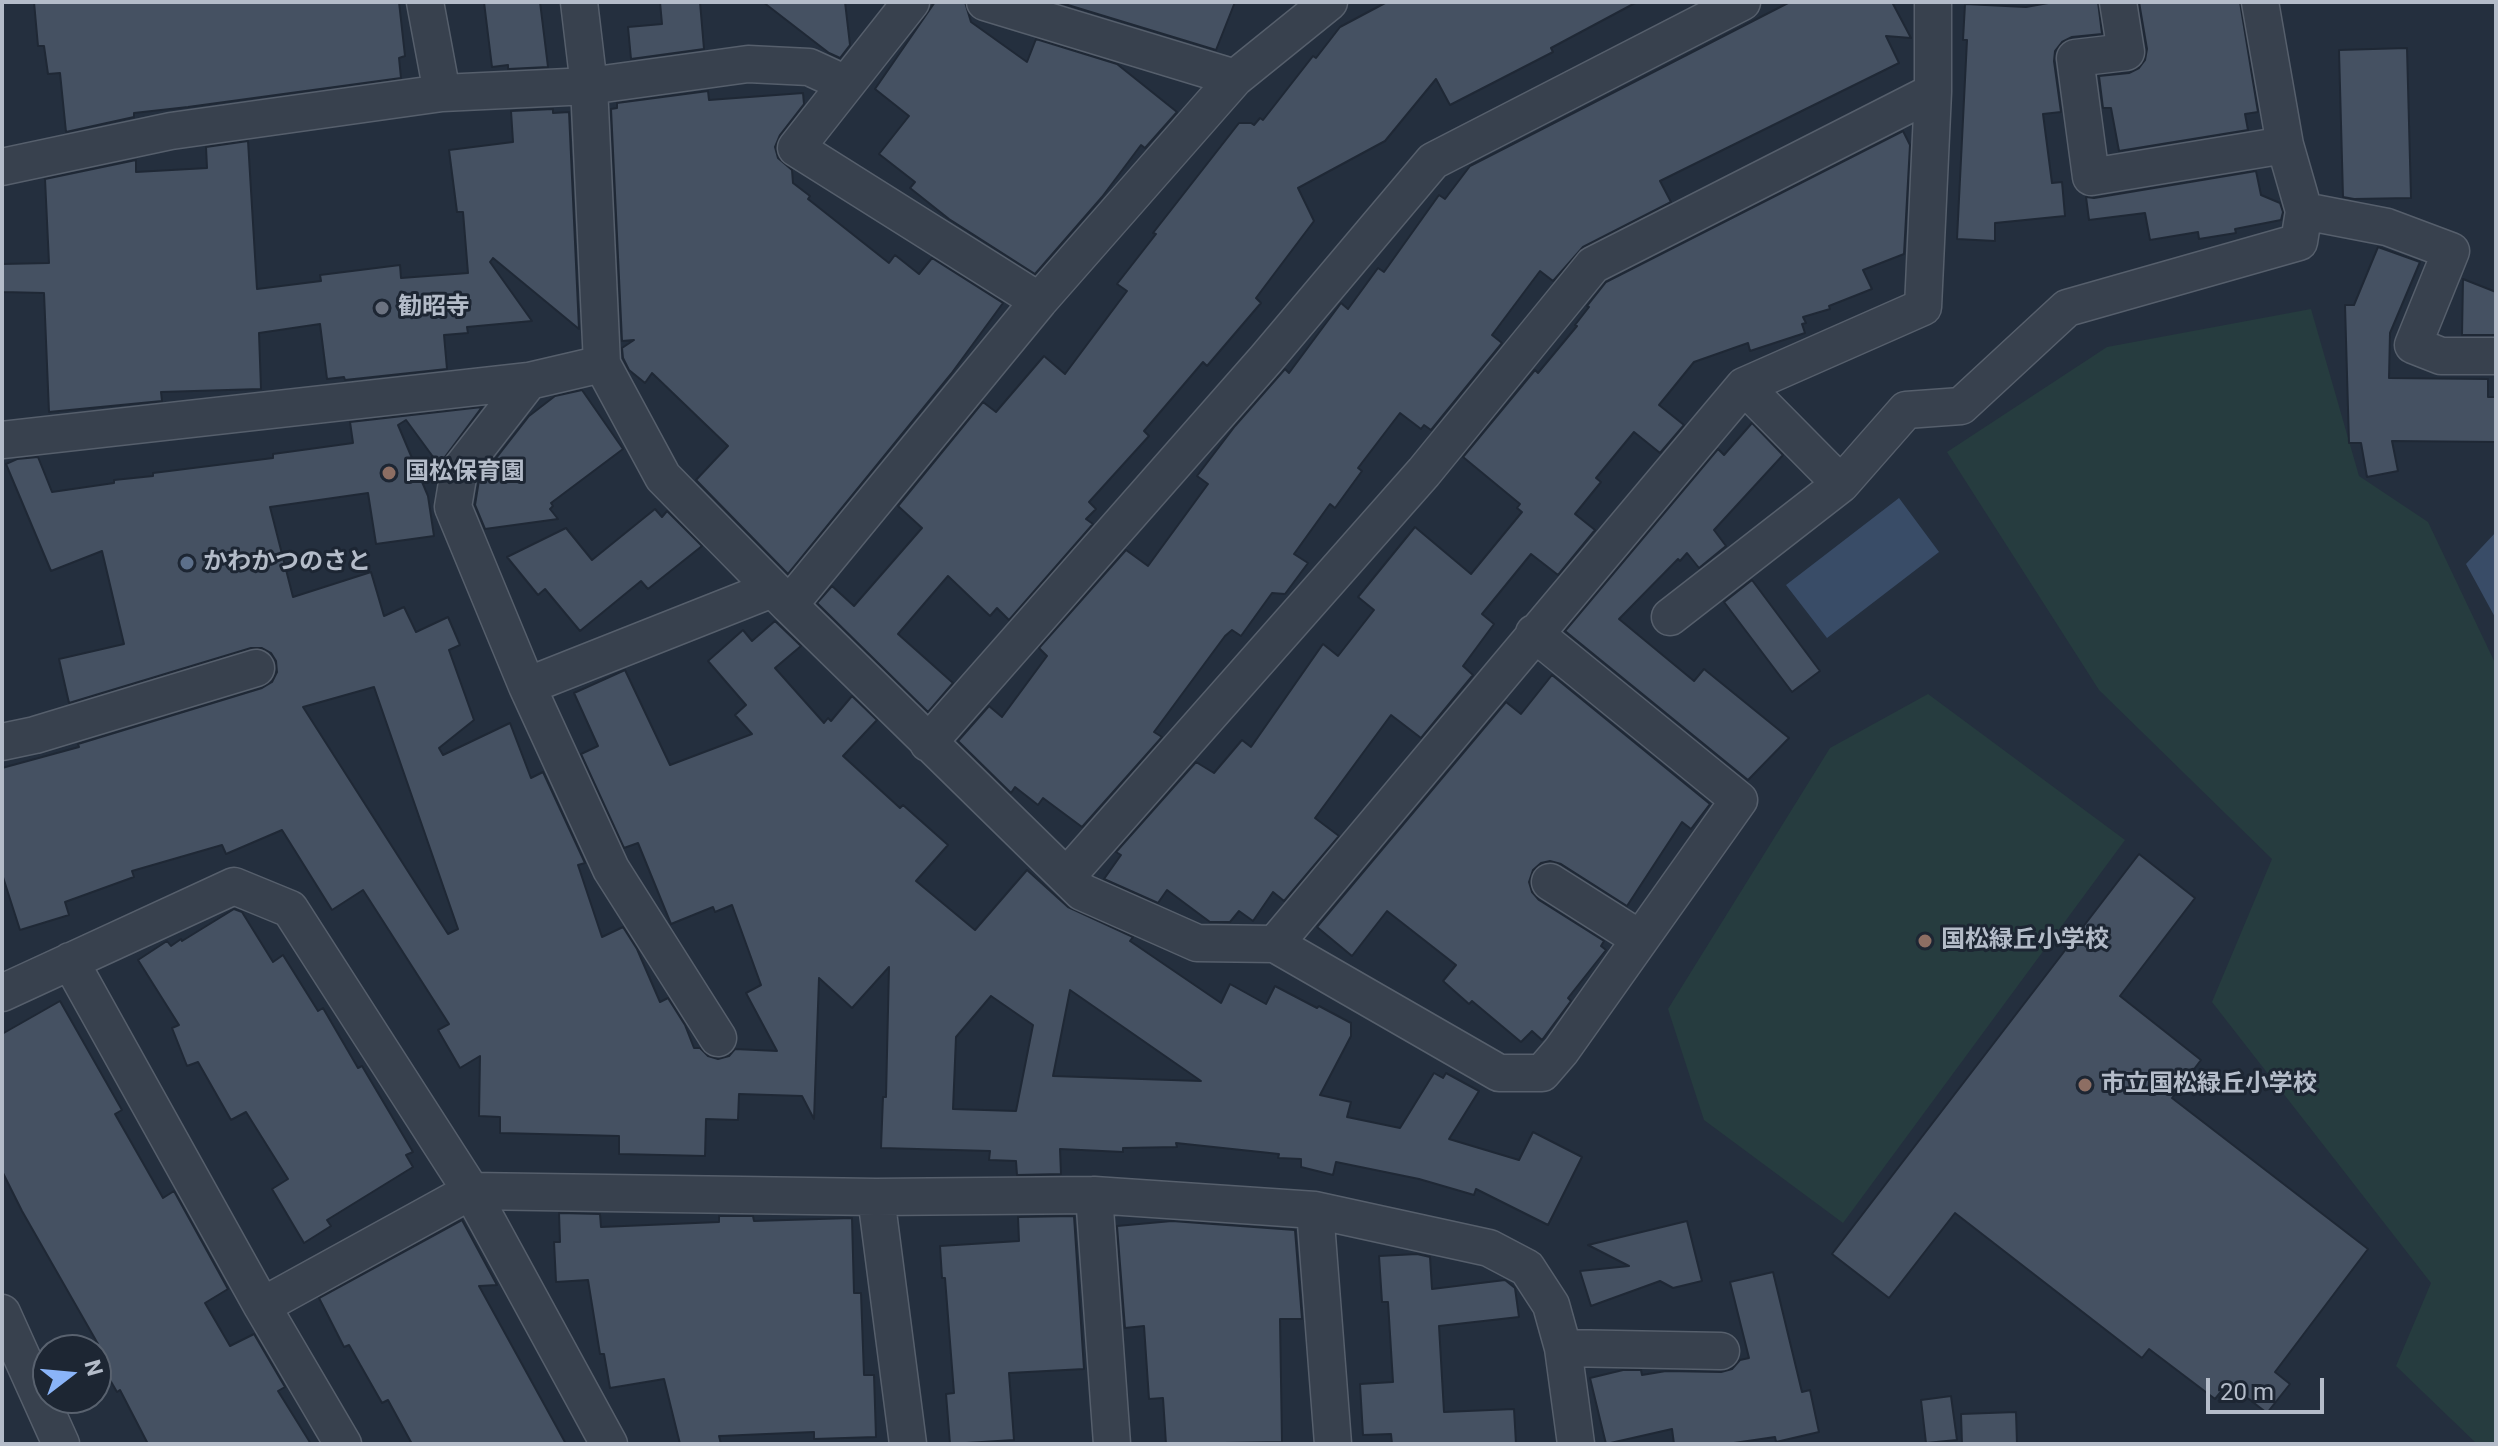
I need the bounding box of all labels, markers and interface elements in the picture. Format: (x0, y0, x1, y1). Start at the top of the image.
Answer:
place label: 勧昭寺 (398, 294, 470, 322)
marker: 勧昭寺 (373, 299, 391, 317)
place label: 国松保育園 (405, 459, 525, 487)
marker: 国松保育園 (380, 464, 398, 482)
place label: かわかつのさと (203, 549, 371, 577)
marker: かわかつのさと (178, 554, 196, 572)
place label: 国松緑丘小学校 (1941, 927, 2109, 955)
marker: 国松緑丘小学校 (1916, 932, 1934, 950)
place label: 市立国松緑丘小学校 (2101, 1071, 2317, 1099)
marker: 市立国松緑丘小学校 (2076, 1076, 2094, 1094)
north arrow (32, 1334, 112, 1414)
text: N (79, 1357, 108, 1379)
scale bar (2210, 1362, 2328, 1412)
text: 20 m (2220, 1378, 2274, 1406)

